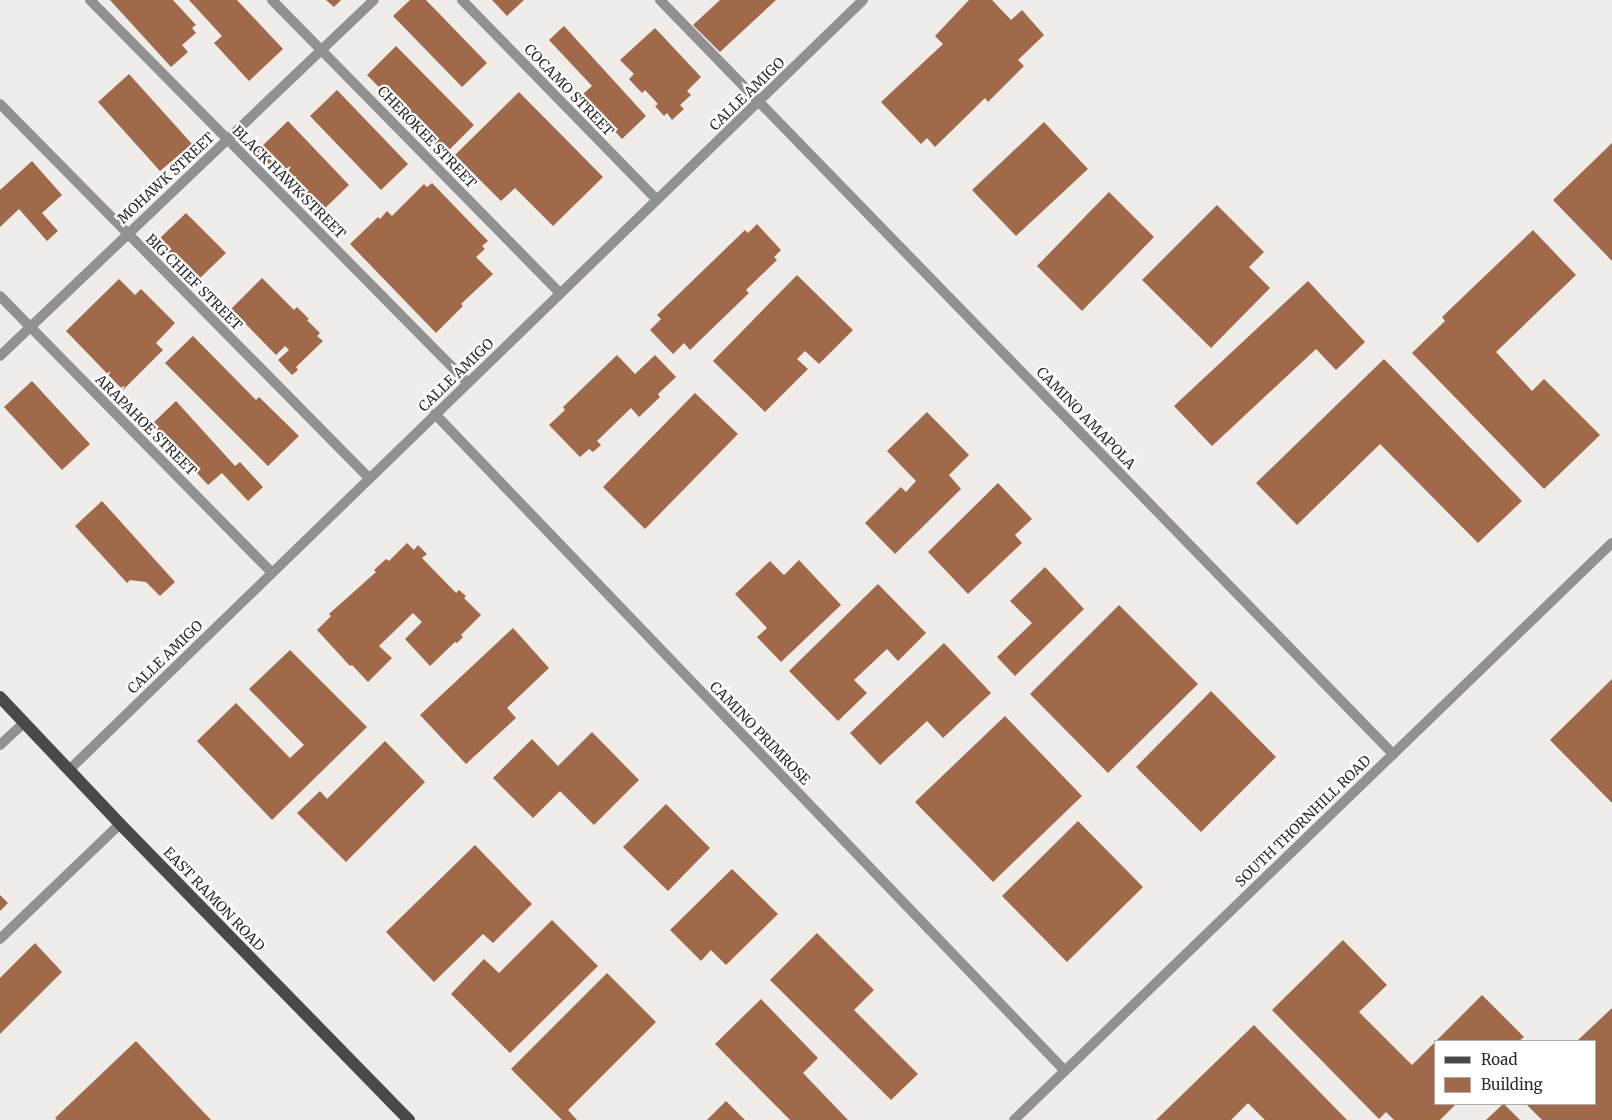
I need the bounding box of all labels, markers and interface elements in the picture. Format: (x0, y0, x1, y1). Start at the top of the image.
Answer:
street label: COCAMO STREET (521, 41, 617, 139)
street label: CALLE AMIGO (706, 54, 788, 134)
street label: CHEROKEE STREET (374, 83, 480, 191)
street label: BLACK HAWK STREET (229, 122, 349, 242)
street label: MOHAWK STREET (114, 129, 218, 227)
street label: BIG CHIEF STREET (142, 230, 246, 334)
street label: CALLE AMIGO (415, 335, 497, 415)
street label: CAMINO AMAPOLA (1033, 364, 1139, 472)
street label: ARAPAHOE STREET (92, 371, 200, 479)
street label: CALLE AMIGO (124, 617, 206, 697)
street label: CAMINO PRIMROSE (706, 678, 814, 788)
street label: SOUTH THORNHILL ROAD (1232, 752, 1374, 890)
street label: EAST RAMON ROAD (160, 843, 268, 955)
legend (1434, 1040, 1597, 1105)
text: Road (1481, 1050, 1517, 1069)
text: Building (1481, 1075, 1543, 1094)

